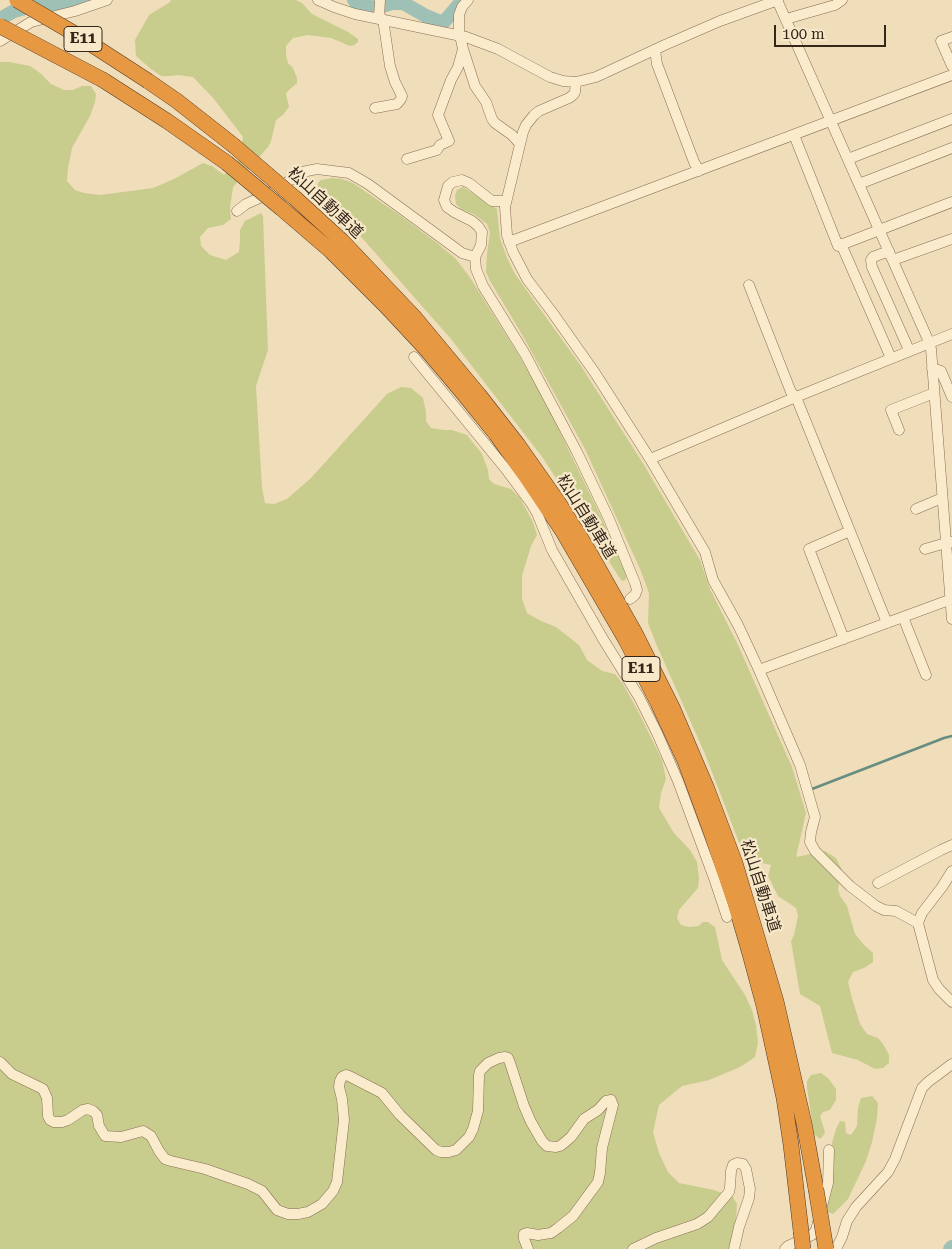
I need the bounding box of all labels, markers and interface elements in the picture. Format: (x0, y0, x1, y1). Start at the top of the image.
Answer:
scale bar (777, 15, 890, 47)
text: 100 m (782, 25, 825, 43)
road number: E11 (64, 26, 102, 52)
street label: 松山自動車道 (283, 163, 367, 243)
street label: 松山自動車道 (552, 471, 620, 563)
road number: E11 (622, 656, 660, 682)
street label: 松山自動車道 (736, 837, 784, 935)

